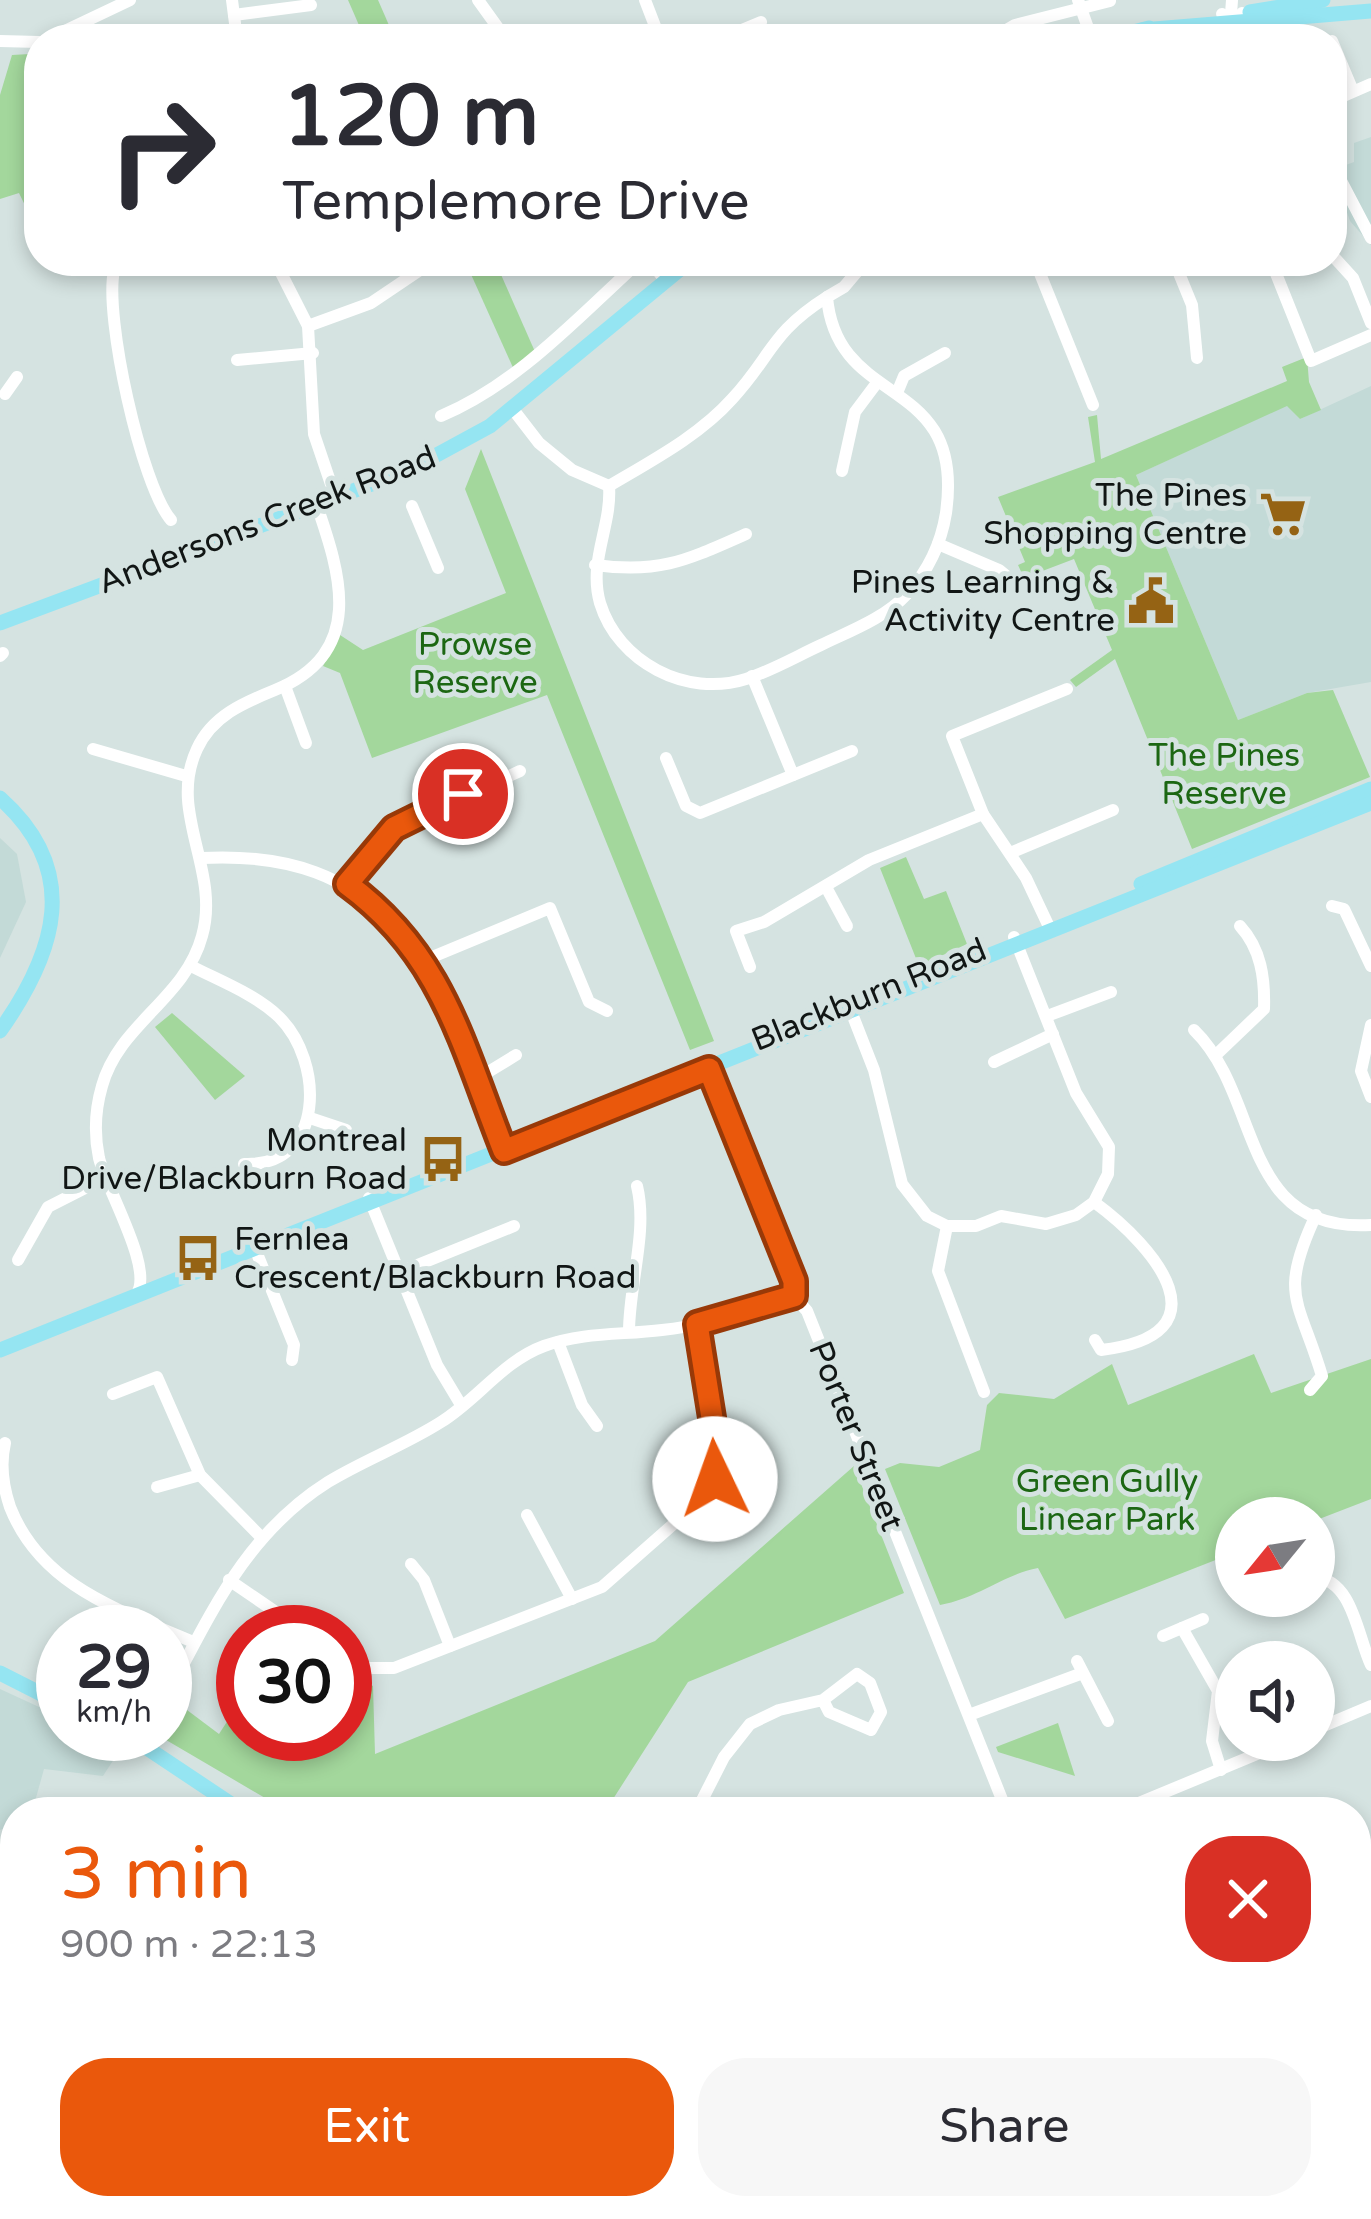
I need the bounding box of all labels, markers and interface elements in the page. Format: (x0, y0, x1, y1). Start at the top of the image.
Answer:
text: 120 m (282, 67, 539, 168)
icon: right (84, 72, 240, 228)
text: Templemore Drive (282, 169, 750, 234)
street label: Andersons Creek Road (93, 438, 441, 602)
place label: The Pines Shopping Centre (983, 476, 1247, 553)
supermarket icon: The Pines Shopping Centre (1258, 489, 1308, 539)
place label: Pines Learning & Activity Centre (851, 563, 1115, 640)
public building icon: Pines Learning & Activity Centre (1126, 576, 1176, 626)
park label: Prowse Reserve (412, 625, 538, 702)
park label: The Pines Reserve (1148, 736, 1300, 813)
pin (412, 743, 514, 845)
icon: arrive (430, 761, 496, 827)
street label: Blackburn Road (746, 930, 992, 1060)
place label: Montreal Drive/Blackburn Road (61, 1121, 407, 1198)
bus stop icon: Montreal Drive/Blackburn Road (418, 1134, 468, 1184)
place label: Fernlea Crescent/Blackburn Road (234, 1220, 637, 1297)
bus stop icon: Fernlea Crescent/Blackburn Road (173, 1233, 223, 1283)
street label: Porter Street (800, 1336, 912, 1536)
position arrow (652, 1416, 778, 1542)
park label: Green Gully Linear Park (1016, 1462, 1198, 1539)
north arrow (1215, 1497, 1335, 1617)
map controls (1215, 1497, 1335, 1761)
speed limit sign: 30 (216, 1605, 372, 1761)
text: 29 (76, 1632, 152, 1704)
button: sound (1215, 1641, 1335, 1761)
text: km/h (76, 1694, 152, 1731)
text: 3 min (60, 1832, 252, 1919)
button: close (1185, 1836, 1311, 1962)
text: 900 m · 22:13 (60, 1921, 318, 1968)
button: Exit (60, 2058, 674, 2196)
button: Share (698, 2058, 1311, 2196)

